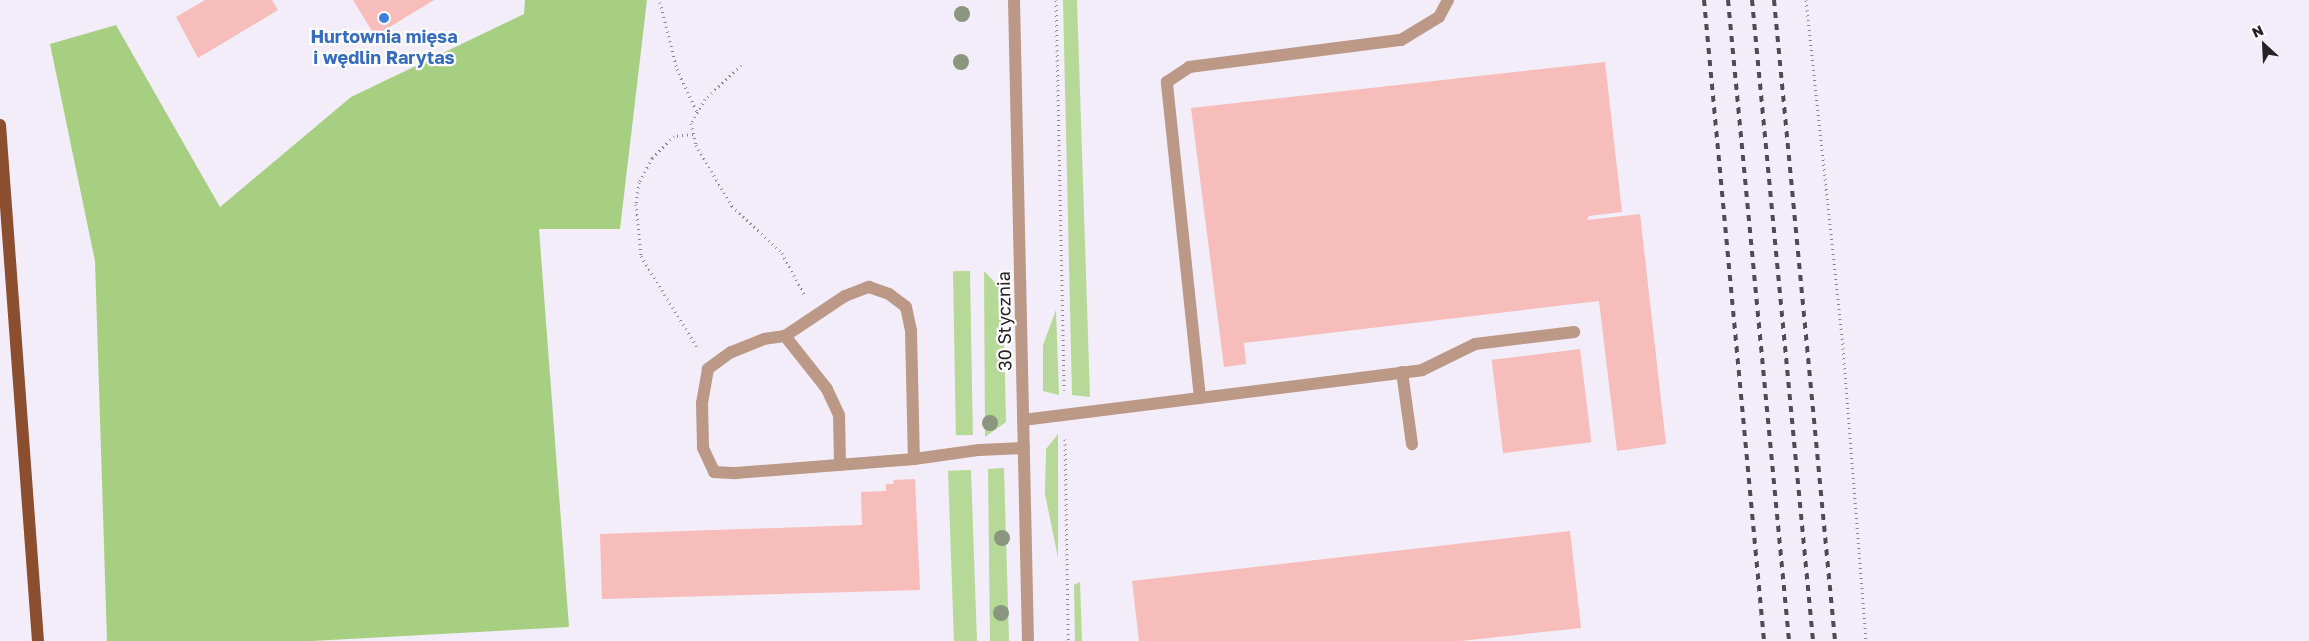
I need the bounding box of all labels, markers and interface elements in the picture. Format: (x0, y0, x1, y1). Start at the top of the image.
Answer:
marker: Hurtownia mięsa i wędlin Rarytas (378, 12, 390, 24)
north arrow (2239, 20, 2289, 70)
text: N (2249, 21, 2266, 41)
place label: Hurtownia mięsa i wędlin Rarytas (310, 26, 458, 68)
street label: 30 Stycznia (992, 271, 1016, 371)

